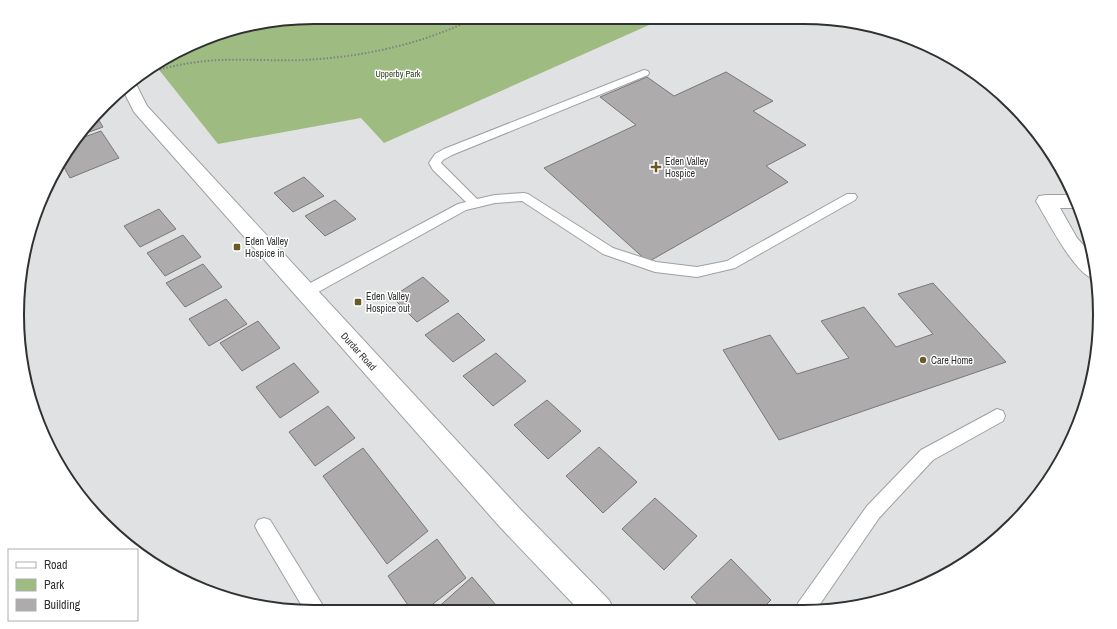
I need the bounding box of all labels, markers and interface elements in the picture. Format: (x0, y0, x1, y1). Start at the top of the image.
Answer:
park label: Upperby Park (375, 68, 421, 80)
place label: Eden Valley Hospice (665, 155, 709, 180)
marker: Eden Valley Hospice (650, 161, 662, 173)
place label: Eden Valley Hospice in (245, 235, 289, 260)
marker: Eden Valley Hospice in (232, 242, 242, 252)
place label: Eden Valley Hospice out (366, 290, 410, 315)
marker: Eden Valley Hospice out (353, 297, 363, 307)
street label: Durdar Road (338, 330, 379, 373)
place label: Care Home (931, 354, 973, 367)
marker: Care Home (918, 355, 928, 365)
legend (8, 549, 138, 621)
text: Road (44, 557, 68, 573)
text: Park (44, 577, 64, 593)
text: Building (44, 597, 81, 613)

